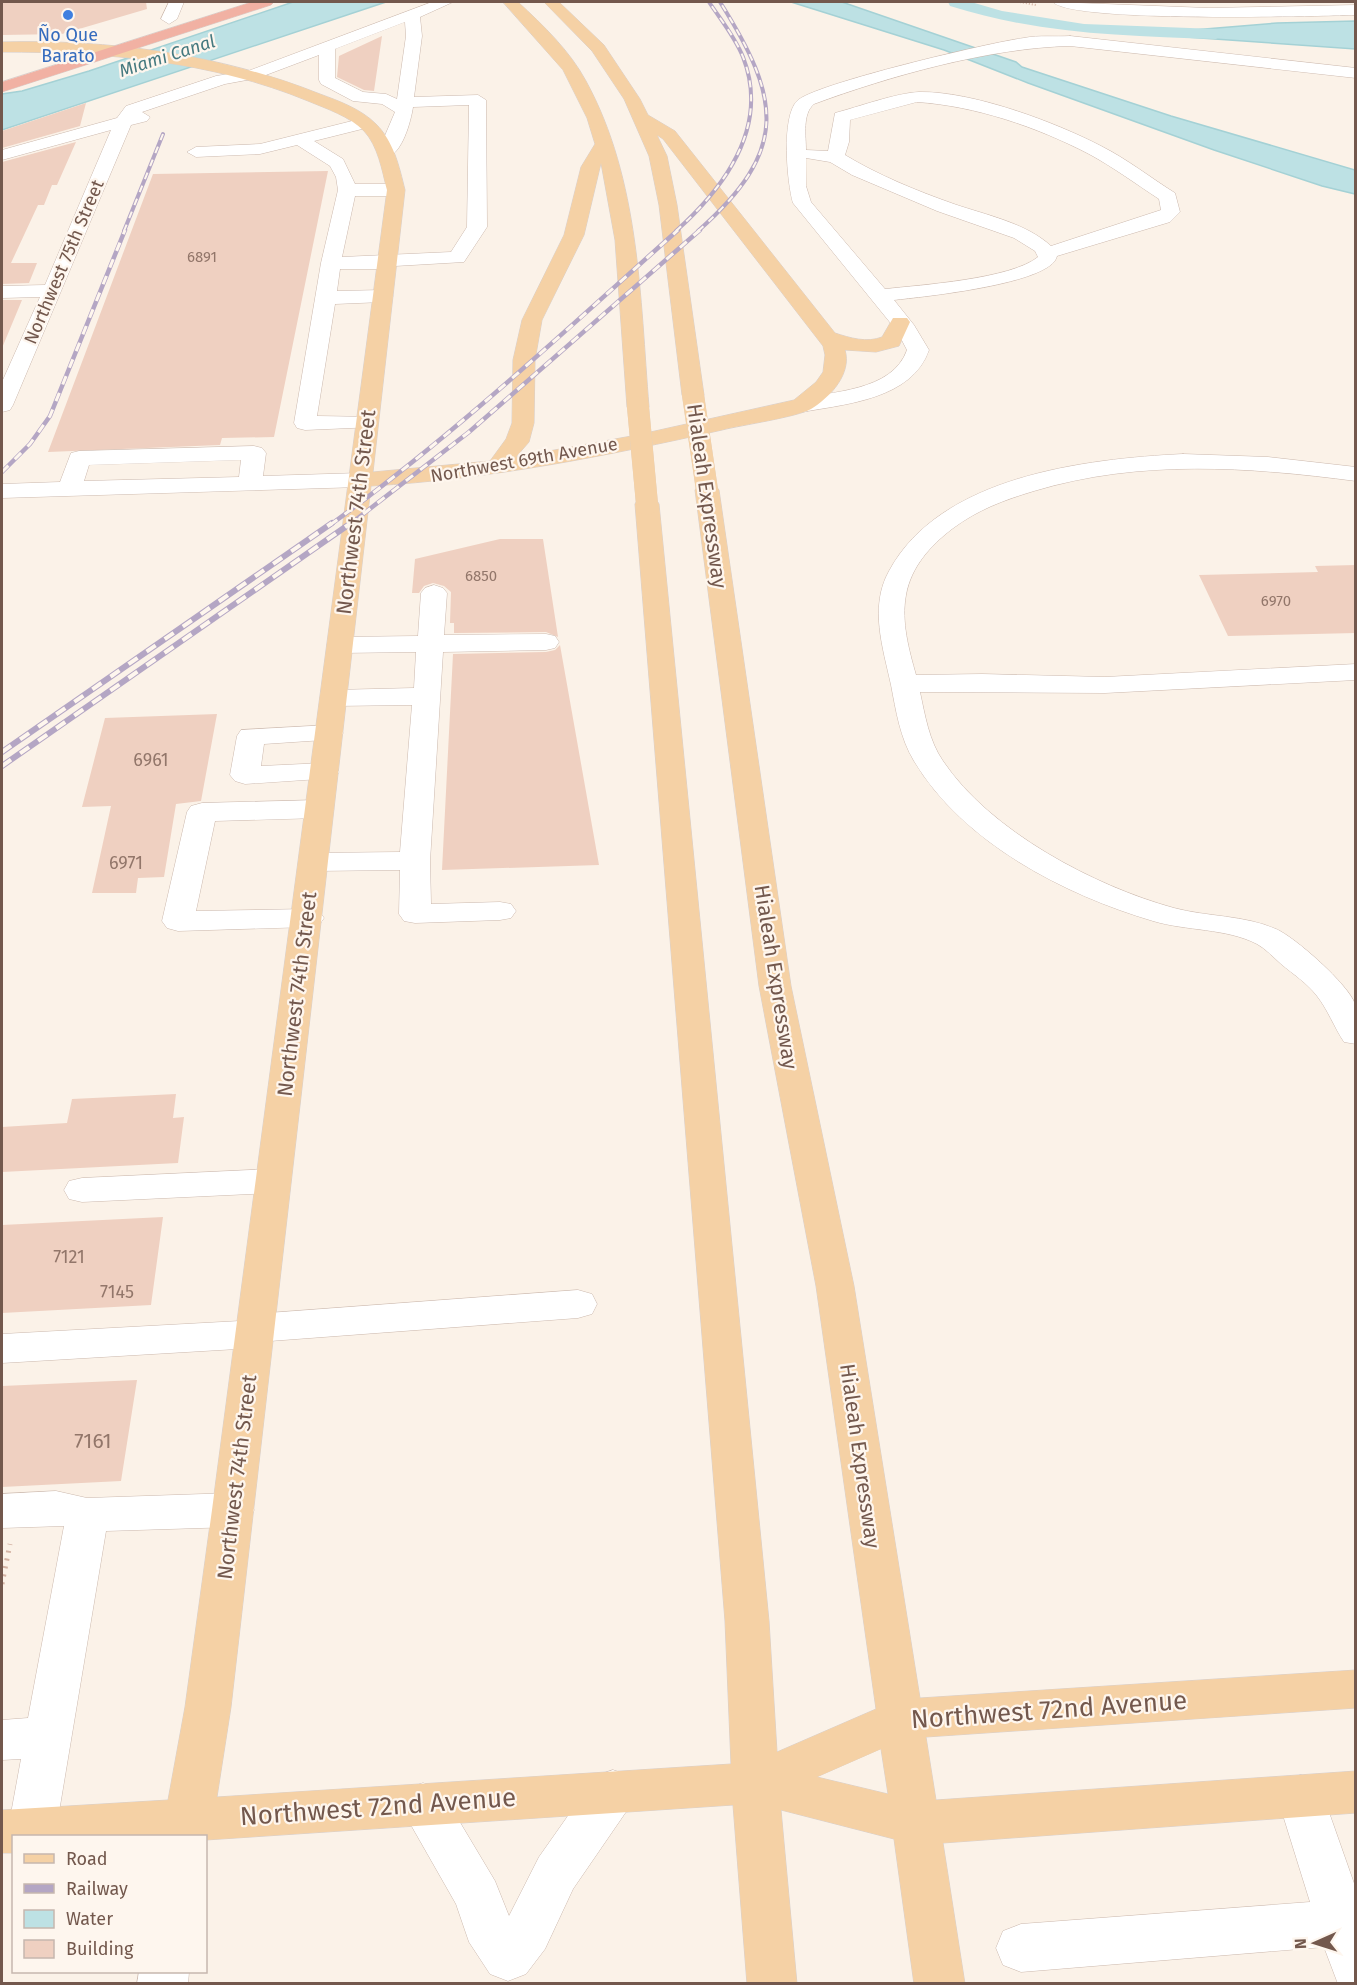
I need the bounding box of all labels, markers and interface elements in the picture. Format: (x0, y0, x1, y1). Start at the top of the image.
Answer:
marker: Ño Que Barato (61, 8, 75, 22)
place label: Ño Que Barato (38, 23, 98, 67)
water label: Miami Canal (116, 30, 218, 82)
street label: Northwest 75th Street (19, 176, 109, 348)
house number: 6891 (187, 248, 217, 266)
street label: Hialeah Expressway (681, 402, 733, 591)
street label: Northwest 74th Street (331, 408, 382, 616)
street label: Northwest 69th Avenue (429, 433, 619, 487)
house number: 6850 (465, 567, 497, 585)
house number: 6970 (1261, 592, 1291, 610)
house number: 6961 (133, 749, 169, 771)
house number: 6971 (109, 852, 143, 874)
street label: Hialeah Expressway (749, 883, 804, 1072)
street label: Northwest 74th Street (272, 890, 323, 1098)
house number: 7121 (53, 1246, 85, 1268)
house number: 7145 (100, 1281, 134, 1303)
street label: Hialeah Expressway (834, 1362, 886, 1551)
street label: Northwest 74th Street (212, 1373, 263, 1581)
house number: 7161 (74, 1428, 112, 1454)
street label: Northwest 72nd Avenue (910, 1685, 1188, 1735)
street label: Northwest 72nd Avenue (239, 1782, 517, 1832)
legend (12, 1835, 207, 1973)
text: Road (66, 1848, 108, 1870)
text: Railway (66, 1878, 128, 1900)
text: Water (66, 1908, 113, 1930)
north arrow (1285, 1913, 1345, 1973)
text: Building (66, 1938, 134, 1960)
text: N (1291, 1938, 1310, 1950)

